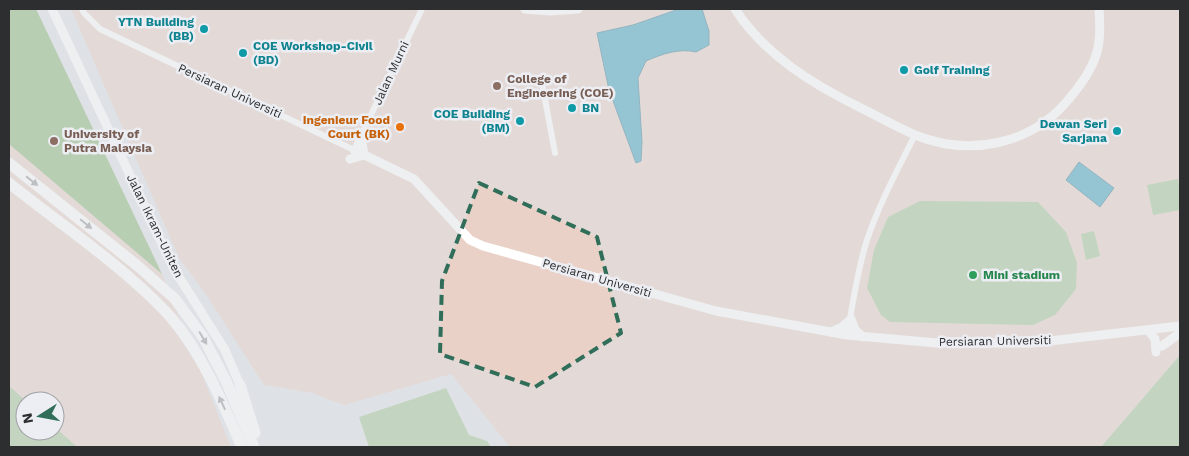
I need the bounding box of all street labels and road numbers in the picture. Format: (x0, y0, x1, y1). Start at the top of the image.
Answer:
street label: Jalan Murni (370, 39, 412, 107)
street label: Persiaran Universiti (176, 61, 284, 121)
street label: Jalan Ikram-Uniten (124, 172, 186, 280)
street label: Persiaran Universiti (541, 256, 653, 300)
street label: Persiaran Universiti (939, 333, 1051, 349)

